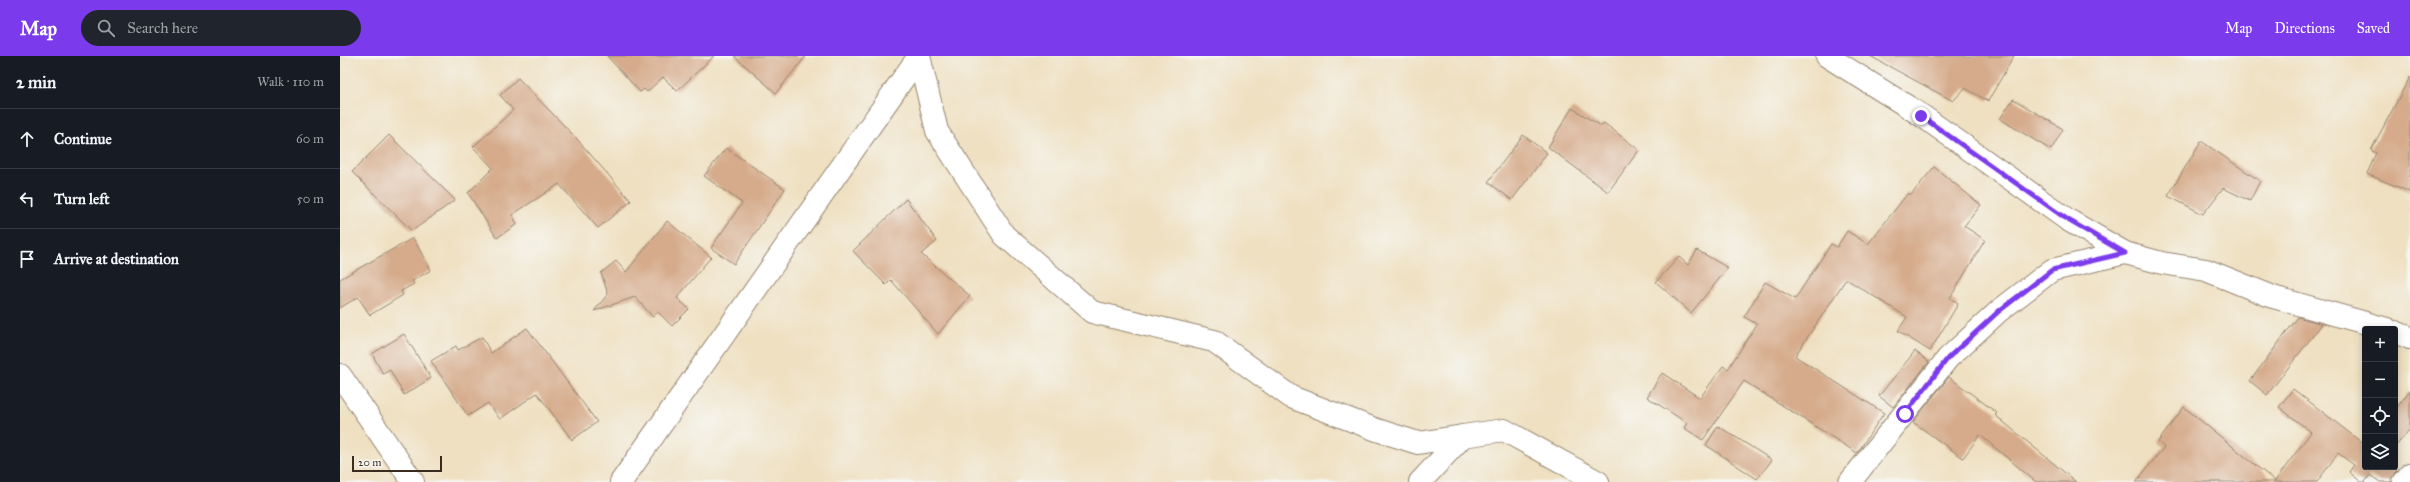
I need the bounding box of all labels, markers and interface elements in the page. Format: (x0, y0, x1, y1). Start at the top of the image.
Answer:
search box (81, 10, 361, 46)
text: Map (20, 17, 57, 40)
icon: search (95, 17, 117, 39)
text: Search here (127, 19, 198, 37)
text: Map (2225, 20, 2252, 37)
text: Directions (2274, 20, 2335, 37)
text: Saved (2357, 20, 2390, 37)
text: 2 min (16, 72, 56, 93)
text: Walk · 110 m (257, 74, 324, 90)
route end (1912, 107, 1930, 125)
icon: ahead (16, 128, 38, 150)
text: Continue (54, 130, 112, 148)
text: 60 m (296, 131, 324, 147)
icon: left (16, 188, 38, 210)
text: Turn left (54, 190, 110, 208)
text: 50 m (297, 191, 324, 207)
icon: arrive (16, 248, 38, 270)
text: Arrive at destination (54, 250, 179, 268)
map controls (2362, 326, 2398, 470)
button: + (2362, 326, 2398, 362)
button: − (2362, 362, 2398, 398)
button: locate (2362, 398, 2398, 434)
route start (1896, 405, 1914, 423)
button: layers (2362, 434, 2398, 470)
scale bar (352, 454, 442, 473)
text: 20 m (358, 456, 381, 469)

